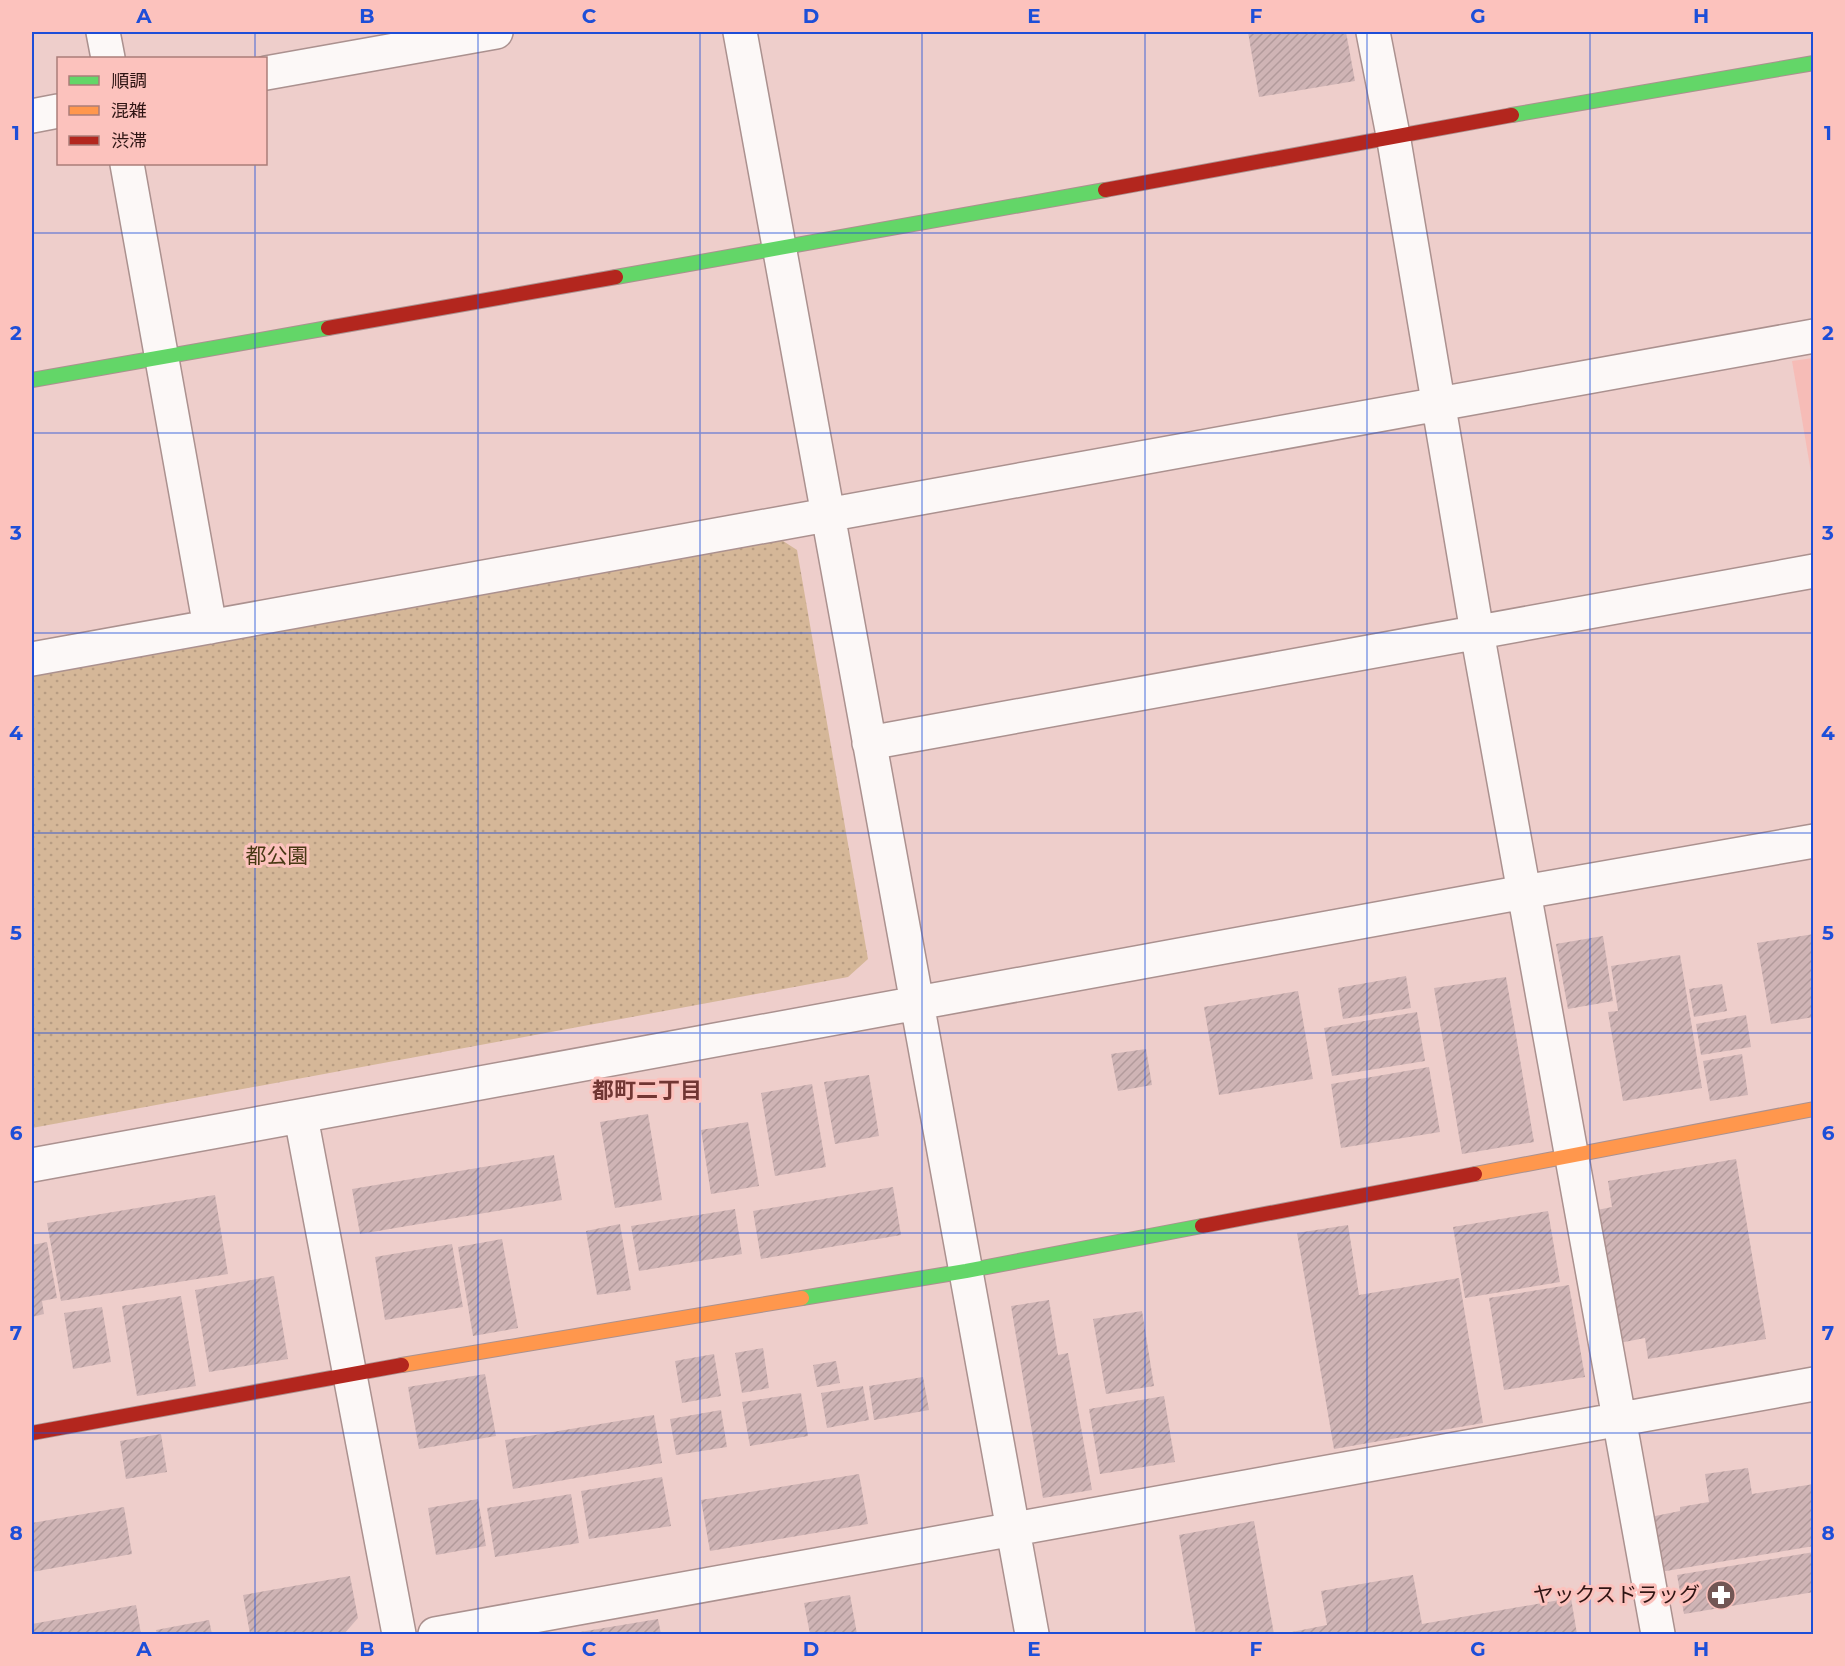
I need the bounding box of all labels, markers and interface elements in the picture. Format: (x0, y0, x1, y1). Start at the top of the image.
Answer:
text: A (135, 4, 152, 28)
text: B (359, 4, 375, 28)
text: C (582, 4, 597, 28)
text: D (803, 4, 819, 28)
text: E (1027, 4, 1041, 28)
text: F (1250, 4, 1263, 28)
text: G (1470, 4, 1486, 28)
text: H (1693, 4, 1709, 28)
legend (57, 57, 267, 165)
text: 順調 (111, 70, 147, 92)
text: 混雑 (111, 100, 147, 122)
text: 1 (12, 121, 20, 145)
text: 1 (1824, 121, 1832, 145)
text: 渋滞 (111, 130, 147, 152)
text: 2 (10, 321, 22, 345)
text: 2 (1822, 321, 1834, 345)
text: 3 (9, 521, 22, 545)
text: 3 (1821, 521, 1834, 545)
text: 4 (9, 721, 23, 745)
text: 4 (1821, 721, 1835, 745)
park label: 都公園 (246, 843, 309, 868)
text: 5 (10, 921, 22, 945)
text: 5 (1822, 921, 1834, 945)
district label: 都町二丁目 (592, 1077, 702, 1104)
text: 6 (10, 1121, 23, 1145)
text: 6 (1822, 1121, 1835, 1145)
text: 7 (10, 1321, 22, 1345)
text: 7 (1822, 1321, 1834, 1345)
text: 8 (9, 1521, 23, 1545)
text: 8 (1821, 1521, 1835, 1545)
pharmacy icon: ヤックスドラッグ (1705, 1579, 1737, 1611)
place label: ヤックスドラッグ (1533, 1582, 1700, 1607)
text: A (135, 1637, 152, 1661)
text: B (359, 1637, 375, 1661)
text: C (582, 1637, 597, 1661)
text: D (803, 1637, 819, 1661)
text: E (1027, 1637, 1041, 1661)
text: F (1250, 1637, 1263, 1661)
text: G (1470, 1637, 1486, 1661)
text: H (1693, 1637, 1709, 1661)

